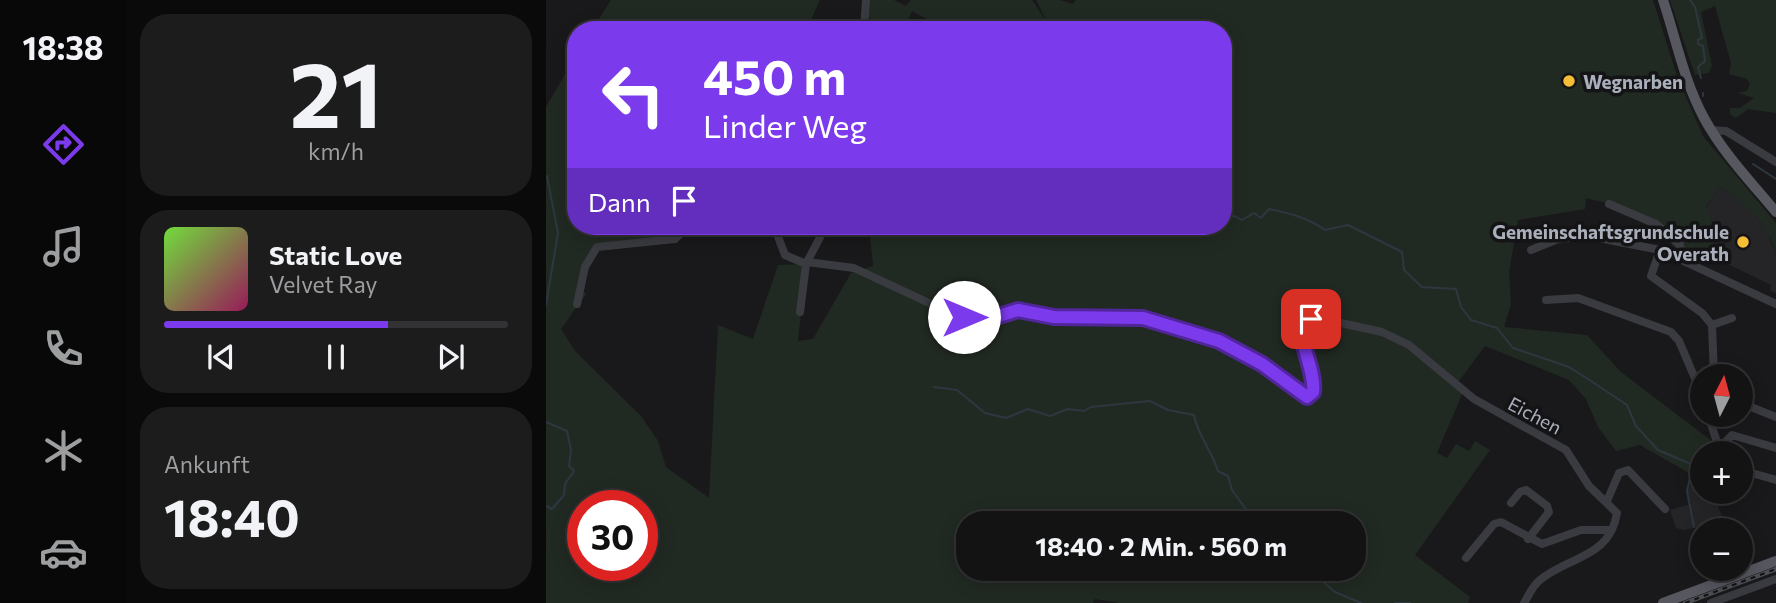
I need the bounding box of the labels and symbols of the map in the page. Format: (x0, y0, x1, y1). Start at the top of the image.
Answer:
place label: Wegnarben (1583, 70, 1683, 93)
marker: Wegnarben (1561, 73, 1577, 89)
place label: Gemeinschaftsgrundschule Overath (1492, 220, 1729, 265)
marker: Gemeinschaftsgrundschule Overath (1735, 234, 1751, 250)
position arrow (927, 280, 1001, 354)
pin (1281, 289, 1341, 349)
north arrow (1690, 364, 1754, 427)
street label: Eichen (1504, 391, 1566, 439)
speed limit sign: 30 (567, 490, 658, 581)

